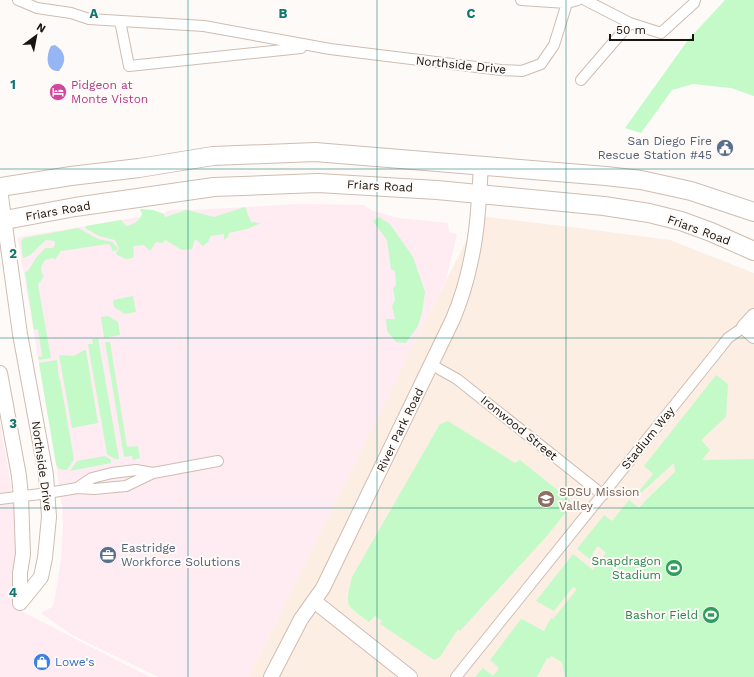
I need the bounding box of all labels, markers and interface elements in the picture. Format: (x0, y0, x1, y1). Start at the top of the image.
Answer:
text: A (90, 6, 99, 21)
text: B (279, 6, 288, 21)
text: C (467, 6, 476, 21)
north arrow (16, 16, 56, 56)
scale bar (610, 16, 693, 42)
text: N (34, 20, 48, 36)
text: 50 m (616, 23, 646, 37)
street label: Northside Drive (415, 53, 507, 77)
text: 1 (10, 77, 16, 92)
place label: Pidgeon at Monte Viston (71, 78, 148, 106)
hotel icon: Pidgeon at Monte Viston (48, 82, 68, 102)
place label: San Diego Fire Rescue Station #45 (598, 134, 712, 162)
public building icon: San Diego Fire Rescue Station #45 (715, 138, 735, 158)
street label: Friars Road (347, 177, 413, 195)
street label: Friars Road (24, 198, 92, 224)
street label: Friars Road (666, 212, 732, 248)
text: 2 (9, 246, 17, 261)
street label: River Park Road (374, 386, 426, 474)
street label: Ironwood Street (478, 393, 560, 463)
street label: Stadium Way (618, 403, 678, 472)
text: 3 (9, 416, 17, 431)
street label: Northside Drive (29, 420, 55, 512)
place label: SDSU Mission Valley (559, 485, 640, 513)
school or university icon: SDSU Mission Valley (536, 489, 556, 509)
place label: Eastridge Workforce Solutions (121, 541, 240, 569)
office icon: Eastridge Workforce Solutions (98, 545, 118, 565)
place label: Snapdragon Stadium (592, 554, 661, 582)
sports icon: Snapdragon Stadium (664, 558, 684, 578)
text: 4 (9, 585, 18, 600)
sports icon: Bashor Field (701, 605, 721, 625)
place label: Bashor Field (625, 608, 698, 622)
shop icon: Lowe's (32, 652, 52, 672)
place label: Lowe's (55, 655, 95, 669)

